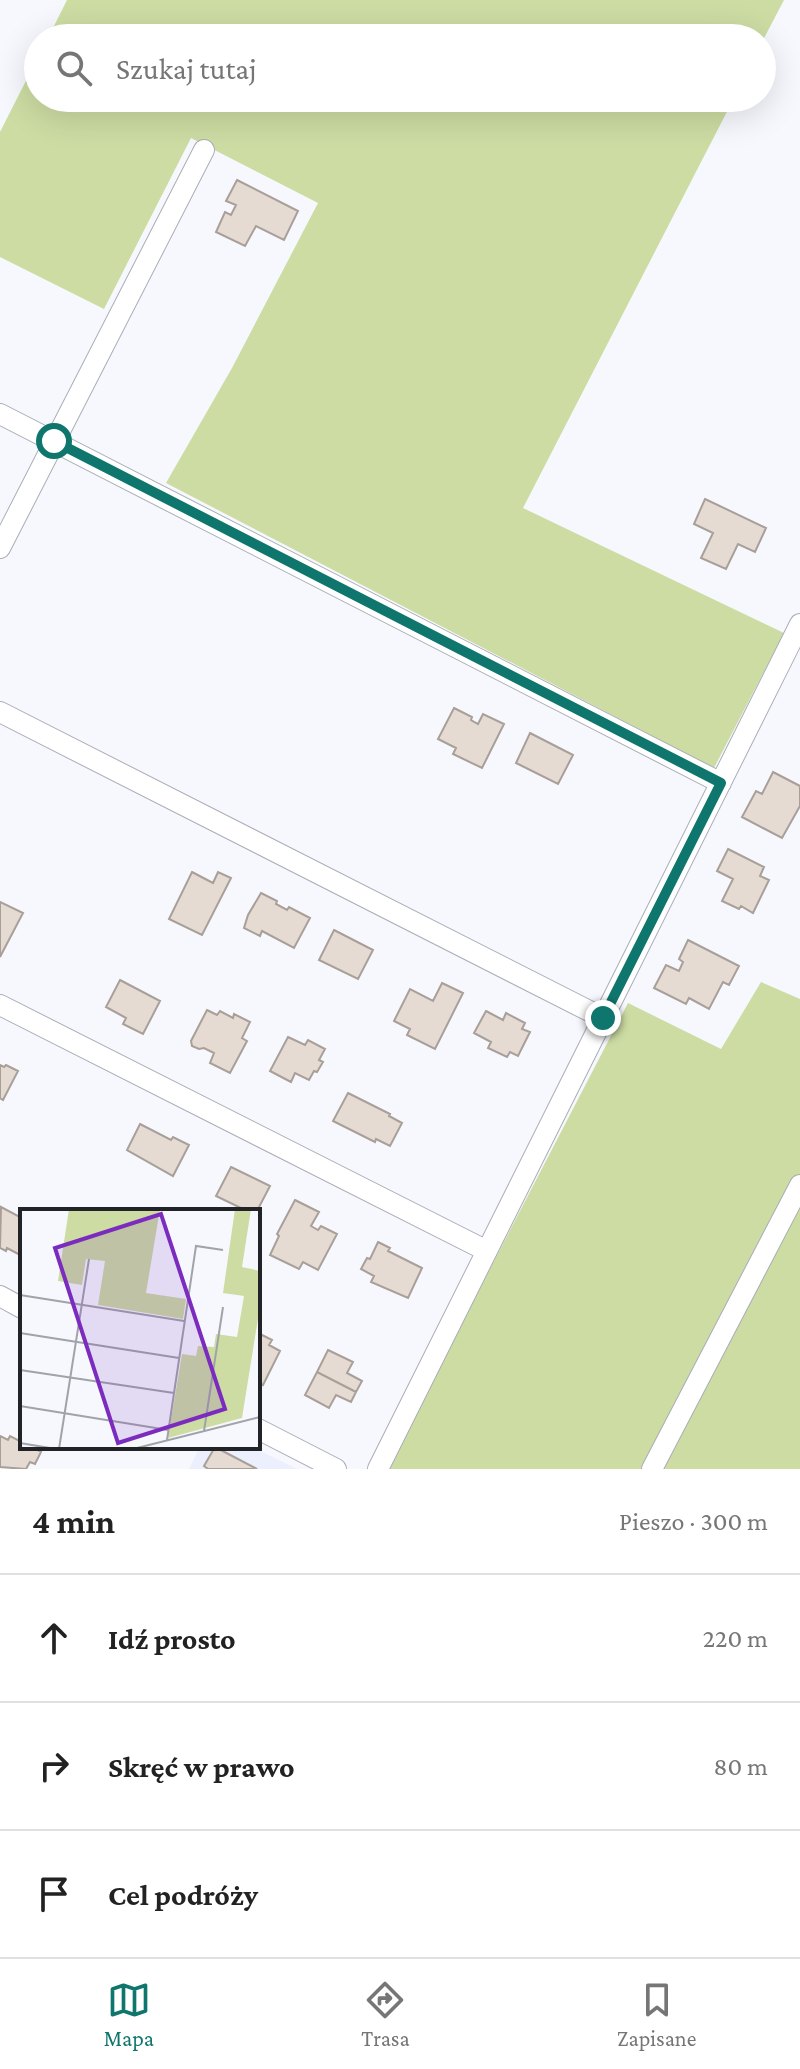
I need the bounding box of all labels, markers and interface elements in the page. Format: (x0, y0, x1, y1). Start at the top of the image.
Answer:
search box (24, 24, 776, 112)
icon: search (52, 46, 96, 90)
text: Szukaj tutaj (116, 52, 256, 85)
route start (36, 423, 72, 459)
route end (585, 1000, 621, 1036)
inset map (20, 1209, 260, 1449)
text: 4 min (32, 1503, 115, 1540)
text: Pieszo · 300 m (619, 1507, 768, 1536)
icon: ahead (32, 1616, 76, 1660)
text: Idź prosto (108, 1622, 236, 1655)
text: 220 m (703, 1624, 768, 1653)
icon: right (32, 1744, 76, 1788)
text: Skręć w prawo (108, 1750, 295, 1783)
text: 80 m (714, 1752, 768, 1781)
icon: arrive (32, 1872, 76, 1916)
text: Cel podróży (108, 1878, 258, 1911)
tab: Mapa (104, 1978, 154, 2051)
tab: Trasa (361, 1978, 410, 2051)
tab: Zapisane (617, 1978, 696, 2051)

